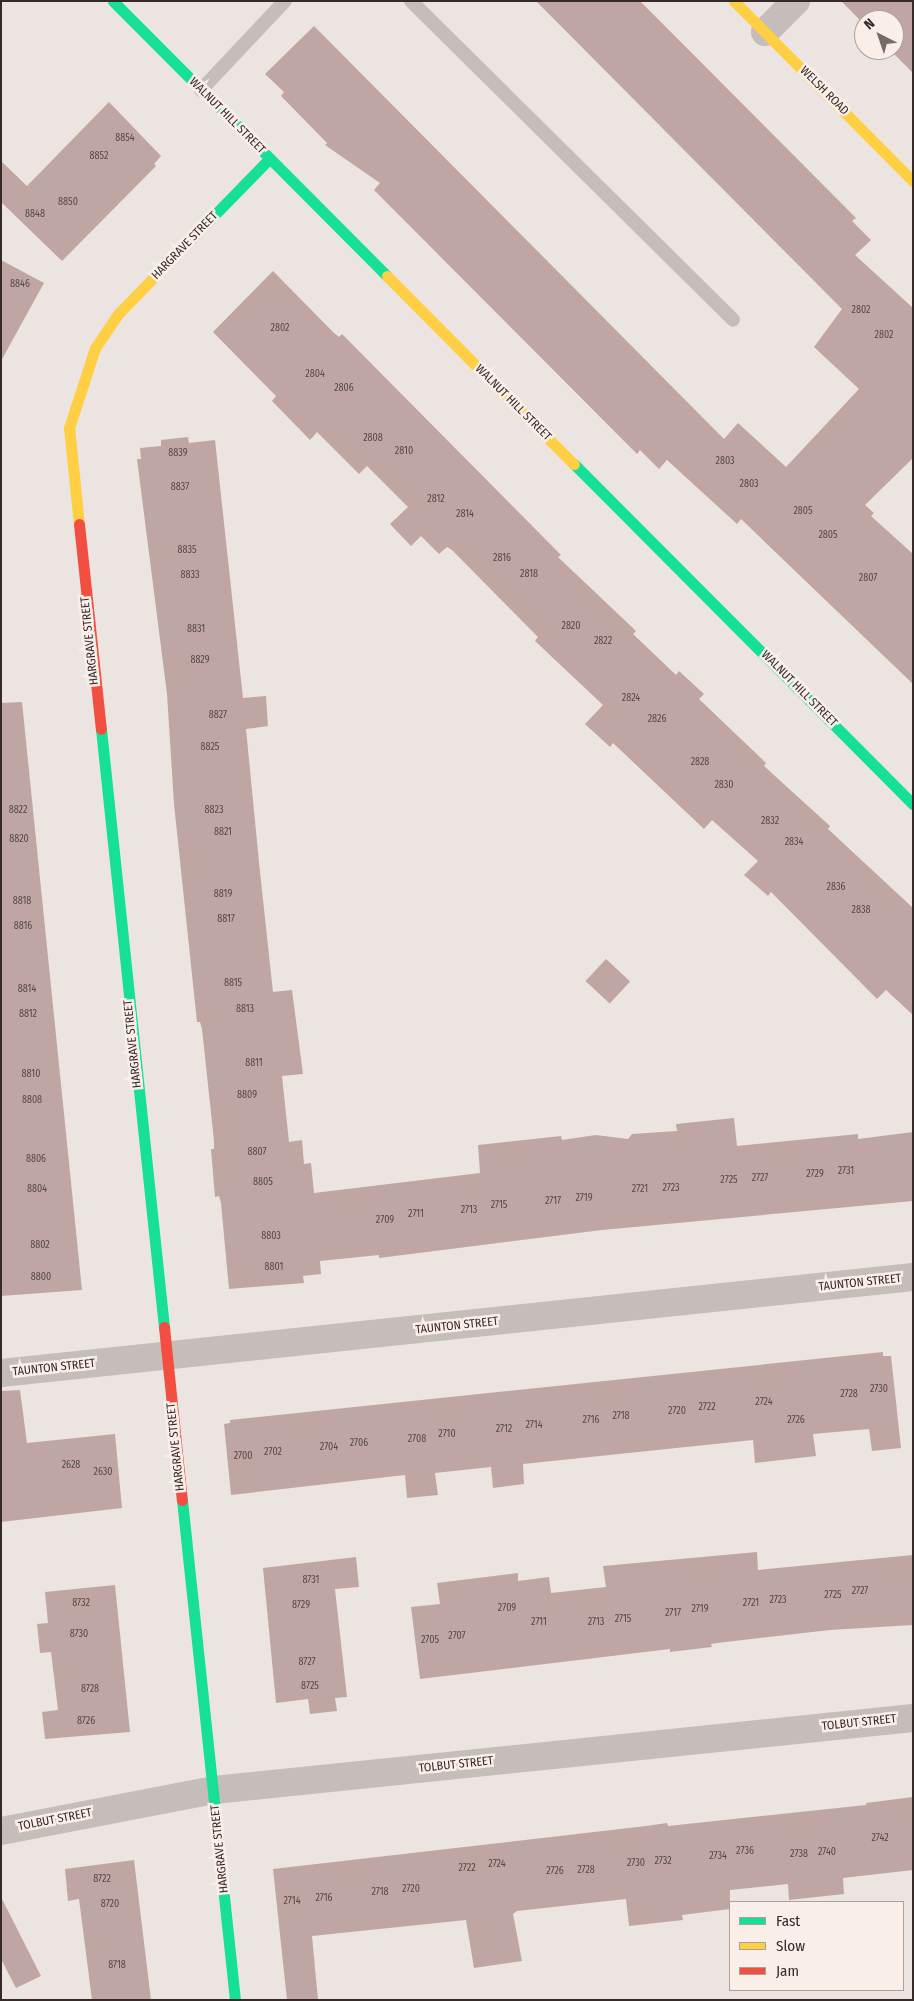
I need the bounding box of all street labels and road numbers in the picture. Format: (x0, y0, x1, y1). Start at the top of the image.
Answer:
street label: WELSH ROAD (797, 64, 851, 118)
street label: WALNUT HILL STREET (186, 75, 268, 157)
street label: HARGRAVE STREET (149, 209, 221, 283)
street label: WALNUT HILL STREET (472, 362, 554, 444)
street label: HARGRAVE STREET (78, 596, 102, 686)
street label: WALNUT HILL STREET (758, 648, 840, 730)
street label: HARGRAVE STREET (121, 999, 145, 1089)
street label: TAUNTON STREET (818, 1272, 902, 1294)
street label: TAUNTON STREET (415, 1315, 499, 1337)
street label: TAUNTON STREET (12, 1357, 96, 1379)
street label: HARGRAVE STREET (164, 1402, 188, 1492)
street label: TOLBUT STREET (821, 1712, 897, 1734)
street label: TOLBUT STREET (418, 1754, 494, 1776)
street label: HARGRAVE STREET (208, 1804, 232, 1894)
street label: TOLBUT STREET (17, 1806, 93, 1834)

